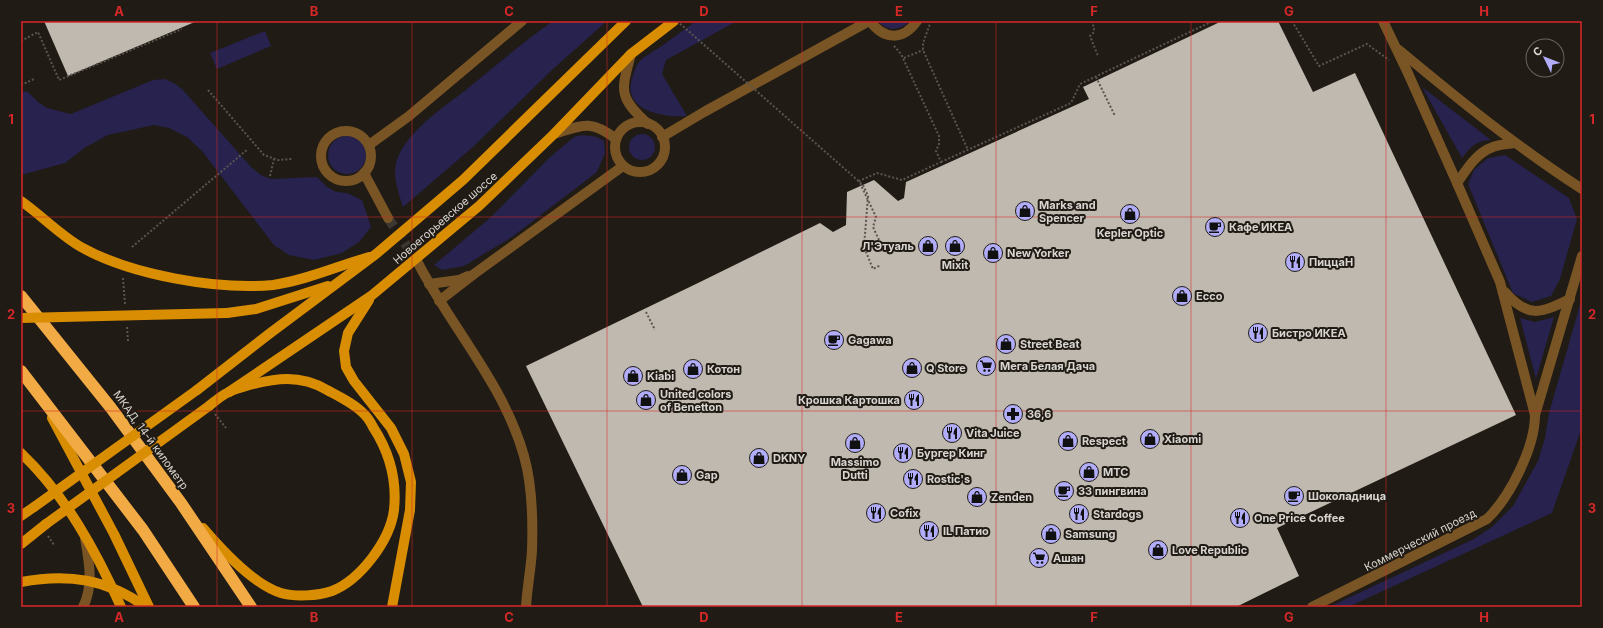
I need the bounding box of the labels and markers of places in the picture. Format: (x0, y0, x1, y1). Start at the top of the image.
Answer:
place label: Marks and Spencer (1039, 198, 1096, 225)
shop icon: Marks and Spencer (1014, 200, 1036, 222)
shop icon: Kepler Optic (1119, 203, 1141, 225)
cafe icon: Кафе ИКЕА (1204, 216, 1226, 238)
place label: Кафе ИКЕА (1229, 220, 1292, 234)
place label: Kepler Optic (1097, 226, 1164, 240)
shop icon: Л'Этуаль (917, 235, 939, 257)
shop icon: Mixit (944, 235, 966, 257)
place label: Л'Этуаль (862, 239, 915, 253)
shop icon: New Yorker (982, 242, 1004, 264)
place label: New Yorker (1007, 246, 1070, 260)
restaurant icon: ПиццаН (1284, 251, 1306, 273)
place label: ПиццаН (1309, 255, 1353, 269)
place label: Mixit (942, 258, 968, 272)
shop icon: Ecco (1171, 285, 1193, 307)
place label: Ecco (1196, 289, 1223, 303)
restaurant icon: Бистро ИКЕА (1247, 322, 1269, 344)
place label: Бистро ИКЕА (1272, 326, 1346, 340)
cafe icon: Gagawa (823, 329, 845, 351)
place label: Gagawa (848, 333, 892, 347)
shop icon: Street Beat (995, 333, 1017, 355)
place label: Street Beat (1020, 337, 1080, 351)
supermarket icon: Мега Белая Дача (975, 355, 997, 377)
shop icon: Q Store (901, 357, 923, 379)
shop icon: Котон (682, 358, 704, 380)
place label: Мега Белая Дача (1000, 359, 1095, 373)
place label: Q Store (926, 361, 966, 375)
place label: Котон (707, 362, 740, 376)
shop icon: Kiabi (622, 365, 644, 387)
place label: Kiabi (647, 369, 674, 383)
place label: United colors of Benetton (660, 387, 731, 414)
shop icon: United colors of Benetton (635, 389, 657, 411)
restaurant icon: Крошка Картошка (903, 389, 925, 411)
place label: Крошка Картошка (798, 393, 900, 407)
pharmacy icon: 36,6 (1002, 403, 1024, 425)
place label: 36,6 (1027, 407, 1051, 421)
restaurant icon: Vita Juice (941, 422, 963, 444)
place label: Vita Juice (966, 426, 1020, 440)
shop icon: Xiaomi (1139, 428, 1161, 450)
shop icon: Respect (1057, 430, 1079, 452)
shop icon: Massimo Dutti (844, 432, 866, 454)
place label: Xiaomi (1164, 432, 1201, 446)
place label: Respect (1082, 434, 1126, 448)
restaurant icon: Бургер Кинг (892, 442, 914, 464)
place label: Бургер Кинг (917, 446, 985, 460)
shop icon: DKNY (748, 447, 770, 469)
place label: DKNY (773, 451, 805, 465)
place label: Massimo Dutti (831, 455, 880, 482)
shop icon: МТС (1078, 461, 1100, 483)
shop icon: Gap (671, 464, 693, 486)
place label: МТС (1103, 465, 1128, 479)
place label: Gap (696, 468, 718, 482)
restaurant icon: Rostic's (902, 468, 924, 490)
place label: Rostic's (927, 472, 970, 486)
cafe icon: 33 пингвина (1053, 480, 1075, 502)
place label: 33 пингвина (1078, 484, 1147, 498)
cafe icon: Шоколадница (1283, 485, 1305, 507)
shop icon: Zenden (966, 486, 988, 508)
place label: Шоколадница (1308, 489, 1386, 503)
place label: Zenden (991, 490, 1032, 504)
restaurant icon: Cofix (865, 502, 887, 524)
restaurant icon: Stardogs (1068, 503, 1090, 525)
place label: Cofix (890, 506, 919, 520)
place label: Stardogs (1093, 507, 1142, 521)
restaurant icon: One Price Coffee (1229, 507, 1251, 529)
place label: One Price Coffee (1254, 511, 1345, 525)
restaurant icon: IL Патио (918, 520, 940, 542)
shop icon: Samsung (1040, 523, 1062, 545)
place label: IL Патио (943, 524, 989, 538)
place label: Samsung (1065, 527, 1115, 541)
shop icon: Love Republic (1147, 539, 1169, 561)
place label: Love Republic (1172, 543, 1248, 557)
supermarket icon: Ашан (1028, 547, 1050, 569)
place label: Ашан (1053, 551, 1084, 565)

